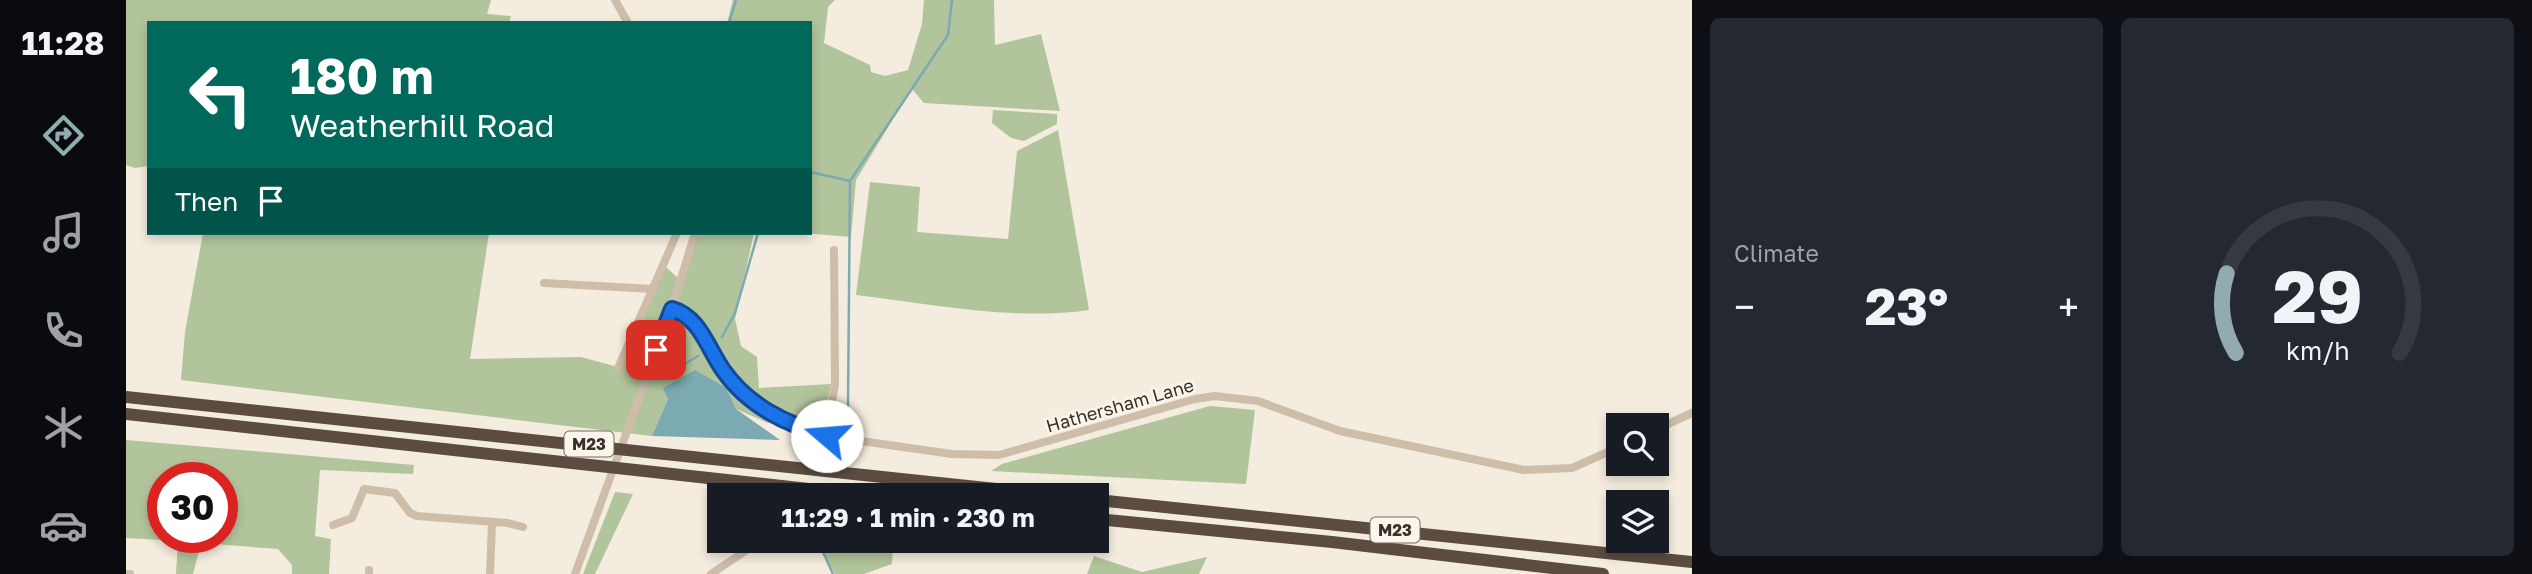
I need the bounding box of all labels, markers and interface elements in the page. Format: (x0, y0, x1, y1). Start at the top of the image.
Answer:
text: 11:28 (21, 24, 105, 62)
text: 180 m (290, 46, 434, 105)
icon: left (175, 49, 266, 140)
text: Weatherhill Road (290, 106, 554, 144)
icon: directions (39, 111, 88, 160)
icon: arrive (252, 182, 290, 220)
text: Then (175, 186, 238, 217)
icon: music (39, 208, 88, 257)
text: Climate (1734, 239, 1819, 267)
text: 29 (2272, 252, 2363, 339)
text: 23° (1865, 274, 1948, 336)
text: − (1734, 284, 1755, 329)
text: + (2058, 284, 2079, 329)
icon: phone (39, 306, 88, 355)
pin (626, 320, 686, 380)
icon: arrive (637, 331, 675, 369)
text: km/h (2286, 335, 2349, 366)
street label: Hathersham Lane (1043, 373, 1196, 437)
position arrow (790, 399, 864, 473)
icon: climate (39, 403, 88, 452)
map controls (1606, 413, 1669, 553)
button: search (1606, 413, 1669, 476)
road number: M23 (564, 432, 614, 457)
speed limit sign: 30 (147, 462, 238, 553)
button: layers (1606, 490, 1669, 553)
icon: car (39, 501, 88, 550)
text: 11:29 · 1 min · 230 m (781, 502, 1035, 533)
road number: M23 (1370, 517, 1420, 542)

